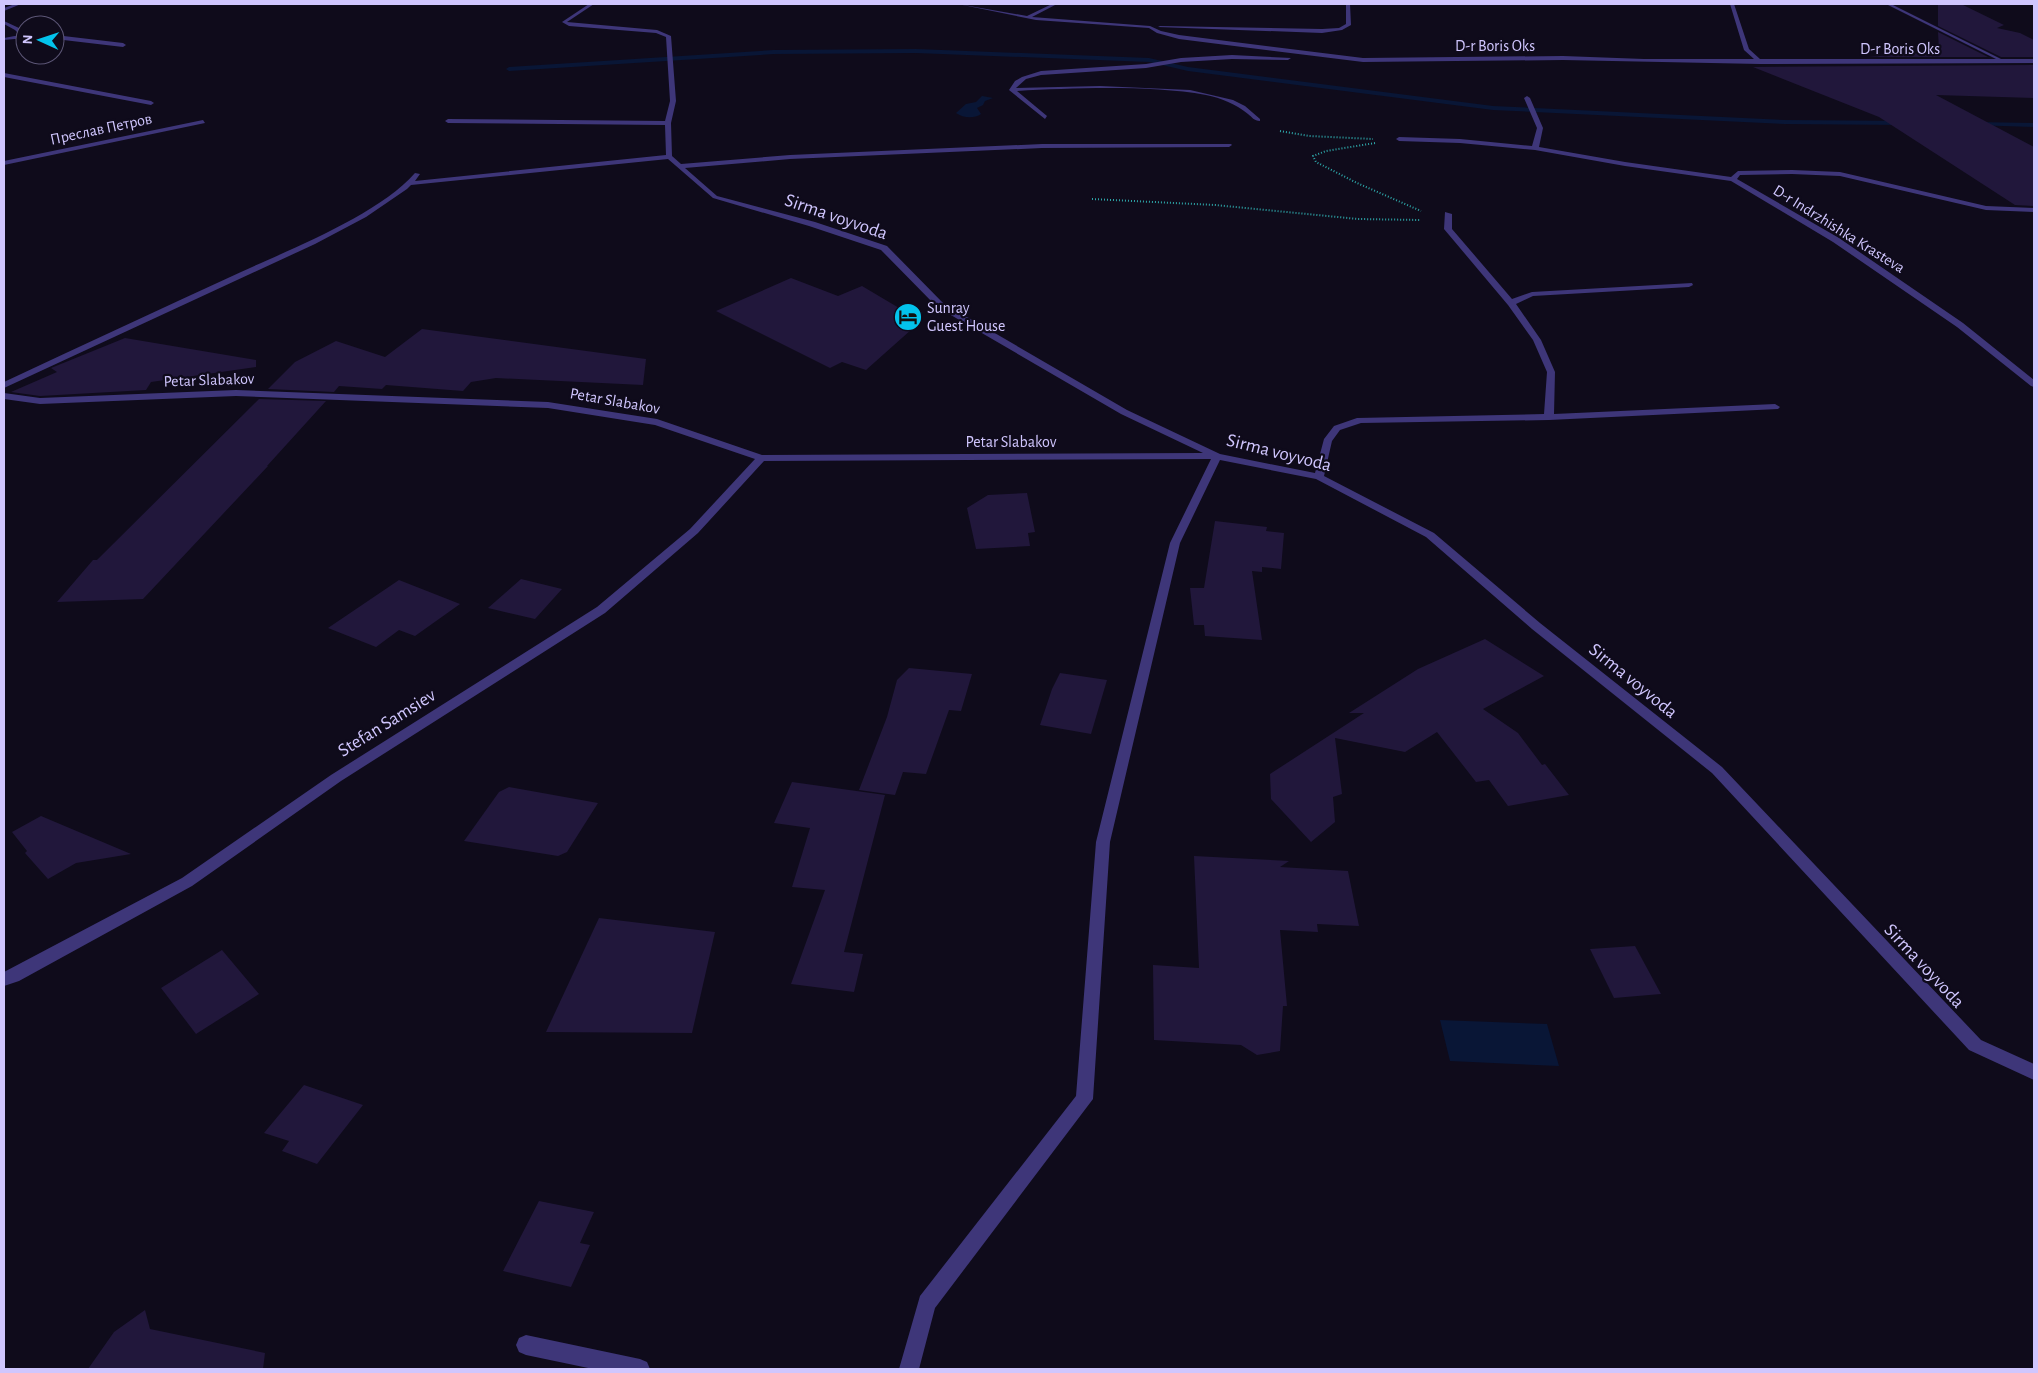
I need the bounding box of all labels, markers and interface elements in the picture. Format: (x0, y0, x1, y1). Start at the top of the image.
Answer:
north arrow (15, 15, 65, 65)
text: N (21, 34, 35, 45)
street label: D-r Boris Oks (1455, 38, 1535, 54)
street label: D-r Boris Oks (1860, 41, 1940, 57)
street label: Преслав Петров (49, 110, 153, 148)
street label: D-r Indrzhishka Krasteva (1770, 182, 1908, 276)
street label: Sirma voyvoda (782, 191, 890, 244)
place label: Sunray Guest House (927, 300, 1005, 334)
hotel icon: Sunray Guest House (893, 302, 923, 332)
street label: Petar Slabakov (163, 370, 255, 390)
street label: Petar Slabakov (569, 385, 661, 417)
street label: Sirma voyvoda (1225, 431, 1334, 475)
street label: Petar Slabakov (966, 434, 1057, 450)
street label: Sirma voyvoda (1585, 640, 1681, 722)
street label: Stefan Samsiev (335, 685, 439, 761)
street label: Sirma voyvoda (1880, 920, 1968, 1012)

